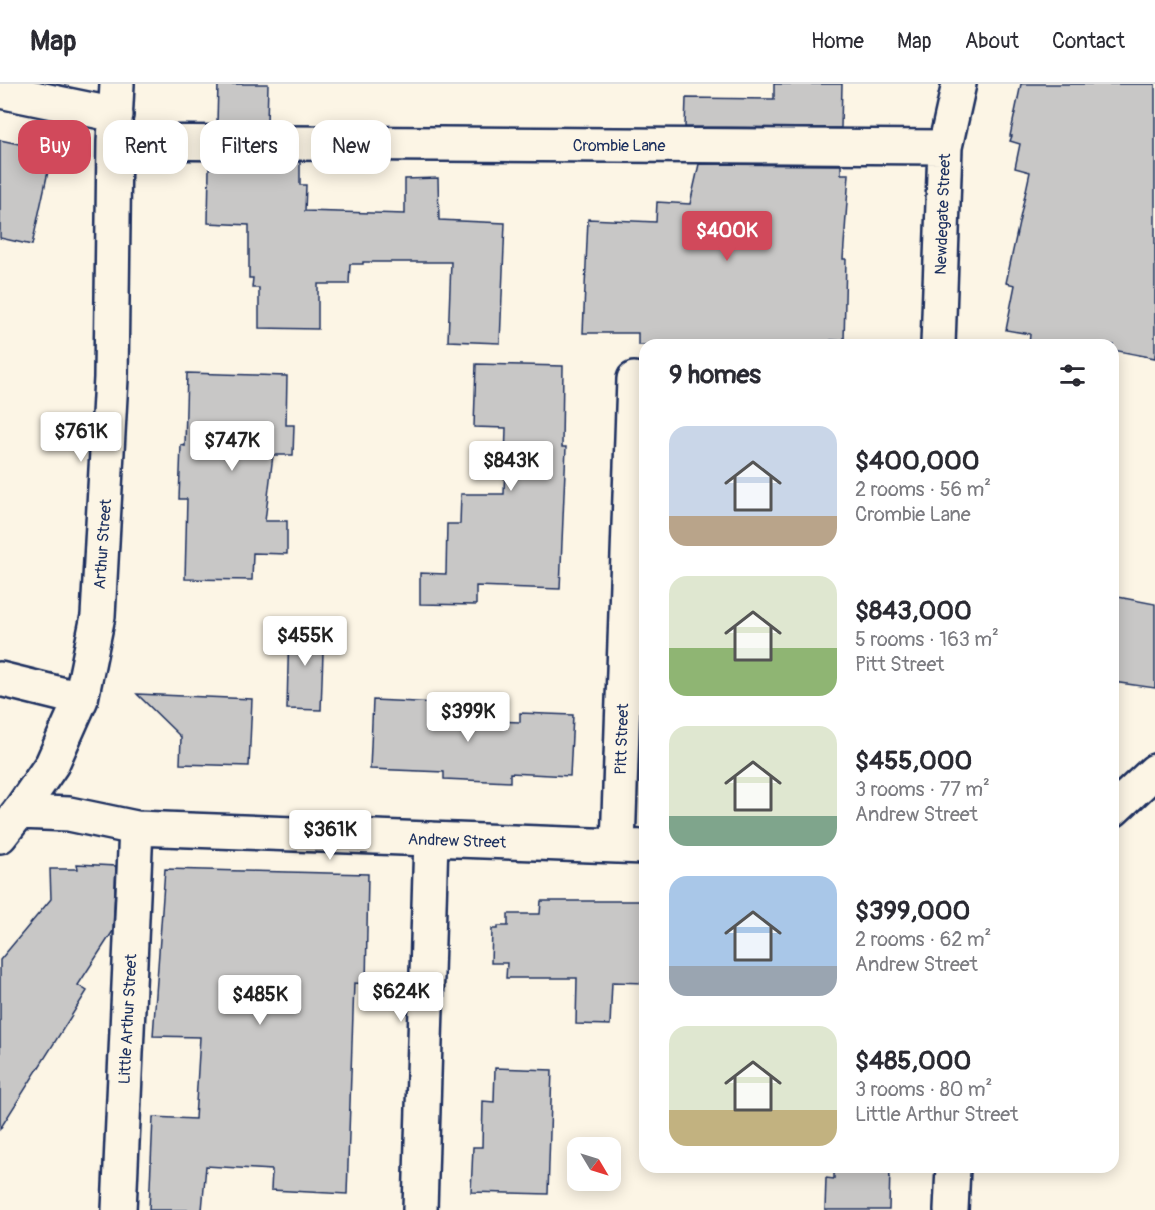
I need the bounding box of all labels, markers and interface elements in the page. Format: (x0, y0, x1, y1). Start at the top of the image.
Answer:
text: Map (30, 24, 76, 59)
text: Home (811, 28, 864, 55)
text: Map (897, 28, 932, 55)
text: About (965, 28, 1019, 55)
text: Contact (1052, 28, 1125, 55)
chip: Buy (18, 120, 91, 174)
chip: Rent (103, 120, 188, 174)
chip: Filters (200, 120, 299, 174)
chip: New (311, 120, 391, 174)
street label: Crombie Lane (573, 136, 665, 156)
street label: Newdegate Street (931, 152, 955, 275)
pin: $400K (685, 211, 769, 262)
text: $400K (696, 218, 758, 243)
text: 9 homes (669, 359, 761, 391)
icon: filters (1056, 359, 1089, 392)
pin: $761K (39, 412, 123, 463)
text: $761K (55, 419, 107, 444)
pin: $747K (190, 421, 274, 472)
text: $747K (204, 428, 260, 453)
pin: $843K (469, 441, 553, 492)
text: $400,000 (855, 445, 980, 477)
text: $843K (483, 448, 539, 473)
icon: home (717, 450, 789, 522)
text: 2 rooms · 56 m² (855, 477, 991, 502)
street label: Arthur Street (90, 498, 116, 590)
text: Crombie Lane (855, 502, 971, 527)
text: $843,000 (855, 595, 972, 627)
icon: home (717, 600, 789, 672)
pin: $455K (263, 616, 347, 667)
text: $455K (277, 623, 333, 648)
text: 5 rooms · 163 m² (855, 627, 999, 652)
text: Pitt Street (855, 652, 944, 677)
pin: $399K (426, 692, 510, 743)
text: $399K (441, 699, 495, 724)
street label: Pitt Street (611, 702, 633, 775)
text: $455,000 (855, 745, 972, 777)
icon: home (717, 750, 789, 822)
text: 3 rooms · 77 m² (855, 777, 990, 802)
text: Andrew Street (855, 802, 978, 827)
pin: $361K (288, 810, 372, 861)
text: $361K (303, 817, 357, 842)
street label: Andrew Street (408, 829, 507, 853)
text: $399,000 (855, 895, 970, 927)
icon: home (717, 900, 789, 972)
text: 2 rooms · 62 m² (855, 927, 991, 952)
text: Andrew Street (855, 952, 978, 977)
street label: Little Arthur Street (115, 953, 141, 1085)
pin: $624K (359, 972, 443, 1023)
pin: $485K (218, 975, 302, 1026)
text: $624K (372, 979, 430, 1004)
text: $485K (232, 982, 288, 1007)
text: $485,000 (855, 1045, 971, 1077)
icon: home (717, 1050, 789, 1122)
text: 3 rooms · 80 m² (855, 1077, 992, 1102)
text: Little Arthur Street (855, 1102, 1018, 1127)
north arrow (567, 1137, 621, 1191)
map controls (567, 1137, 621, 1191)

